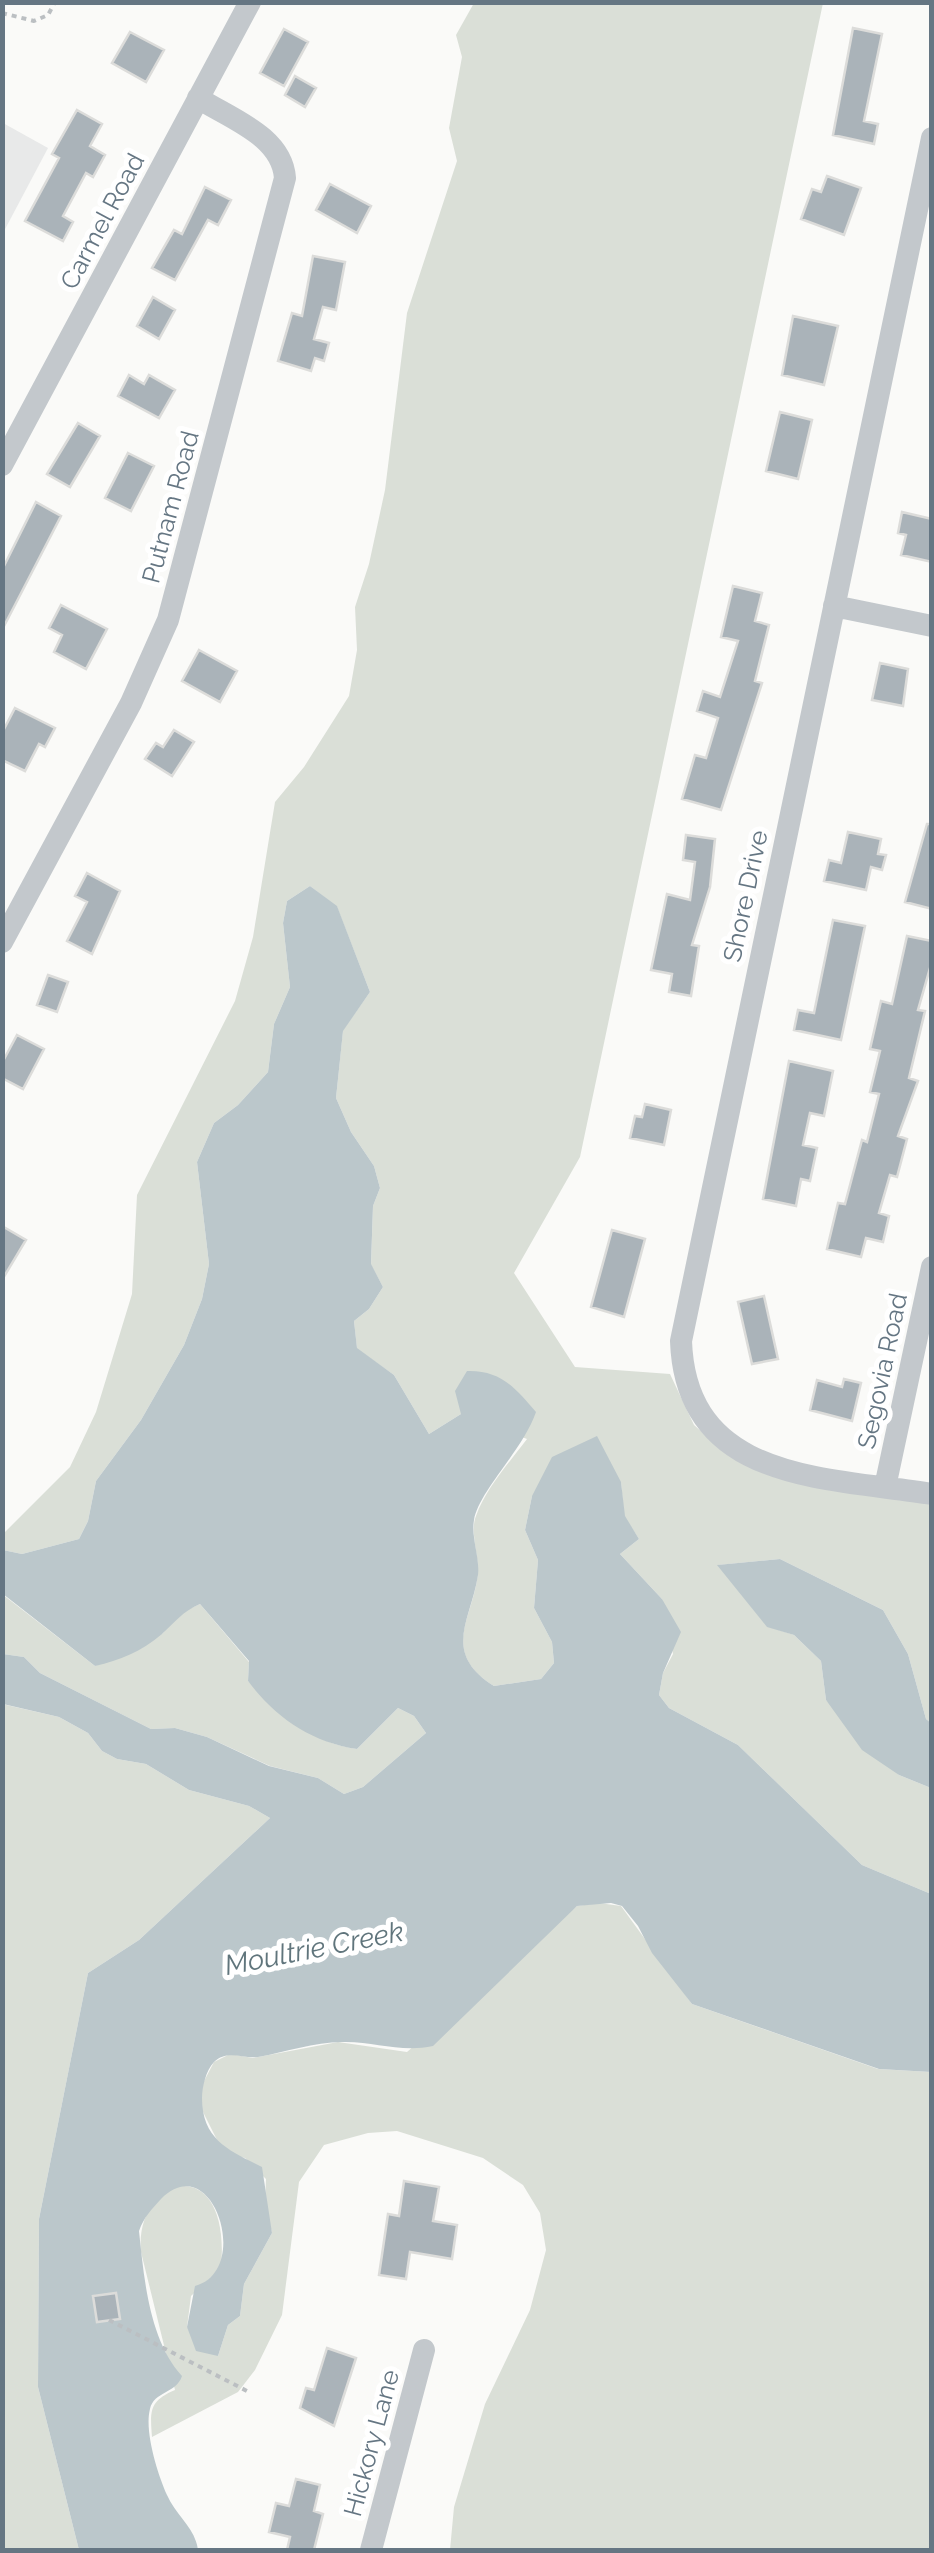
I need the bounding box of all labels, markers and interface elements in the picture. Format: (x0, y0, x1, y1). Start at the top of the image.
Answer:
street label: Carmel Road (54, 148, 150, 294)
street label: Putnam Road (135, 428, 205, 586)
street label: Shore Drive (716, 827, 774, 965)
street label: Segovia Road (851, 1290, 913, 1452)
water label: Moultrie Creek (222, 1915, 406, 1982)
street label: Hickory Lane (337, 2366, 405, 2520)

